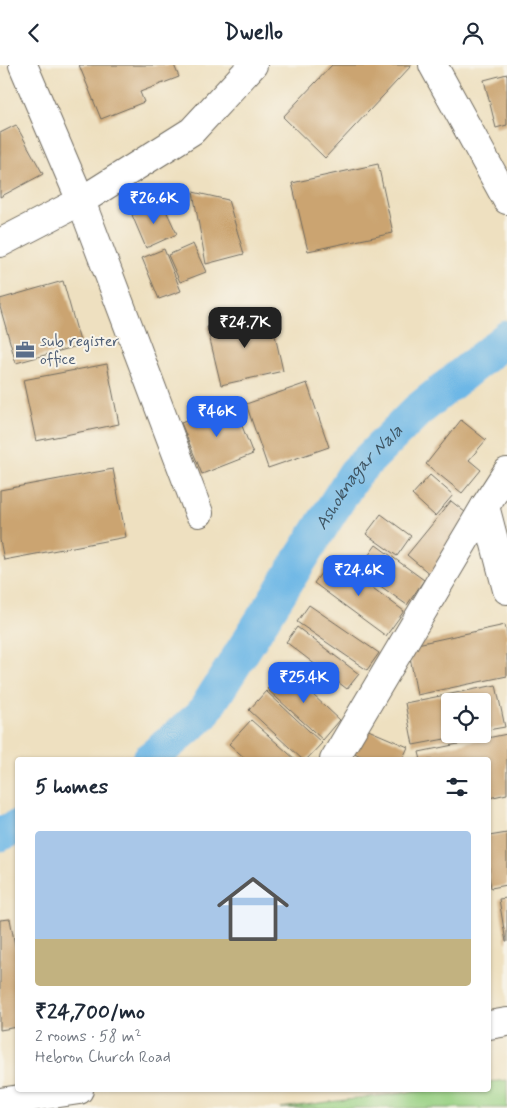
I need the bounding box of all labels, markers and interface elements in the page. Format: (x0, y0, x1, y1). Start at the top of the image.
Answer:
icon: back (20, 19, 48, 47)
text: Dwello (224, 19, 283, 47)
icon: person (459, 19, 487, 47)
pin: ₹26.6K (113, 183, 195, 225)
text: ₹26.6K (130, 188, 178, 209)
pin: ₹24.7K (204, 307, 286, 349)
text: ₹24.7K (219, 312, 271, 333)
place label: sub register office (40, 331, 120, 370)
office icon: sub register office (14, 339, 36, 361)
pin: ₹46K (187, 395, 247, 438)
text: ₹46K (198, 401, 236, 422)
water label: Ashoknagar Nala (310, 419, 409, 535)
pin: ₹24.6K (318, 555, 400, 597)
text: ₹24.6K (334, 560, 384, 581)
pin: ₹25.4K (263, 661, 345, 704)
text: ₹25.4K (279, 667, 329, 688)
map controls (441, 693, 491, 743)
button: locate (441, 693, 491, 743)
text: 5 homes (35, 773, 108, 801)
icon: filters (443, 773, 471, 801)
icon: home (208, 864, 298, 954)
text: ₹24,700/mo (35, 998, 145, 1026)
text: 2 rooms · 58 m² (35, 1026, 141, 1047)
text: Hebron Church Road (35, 1047, 171, 1068)

